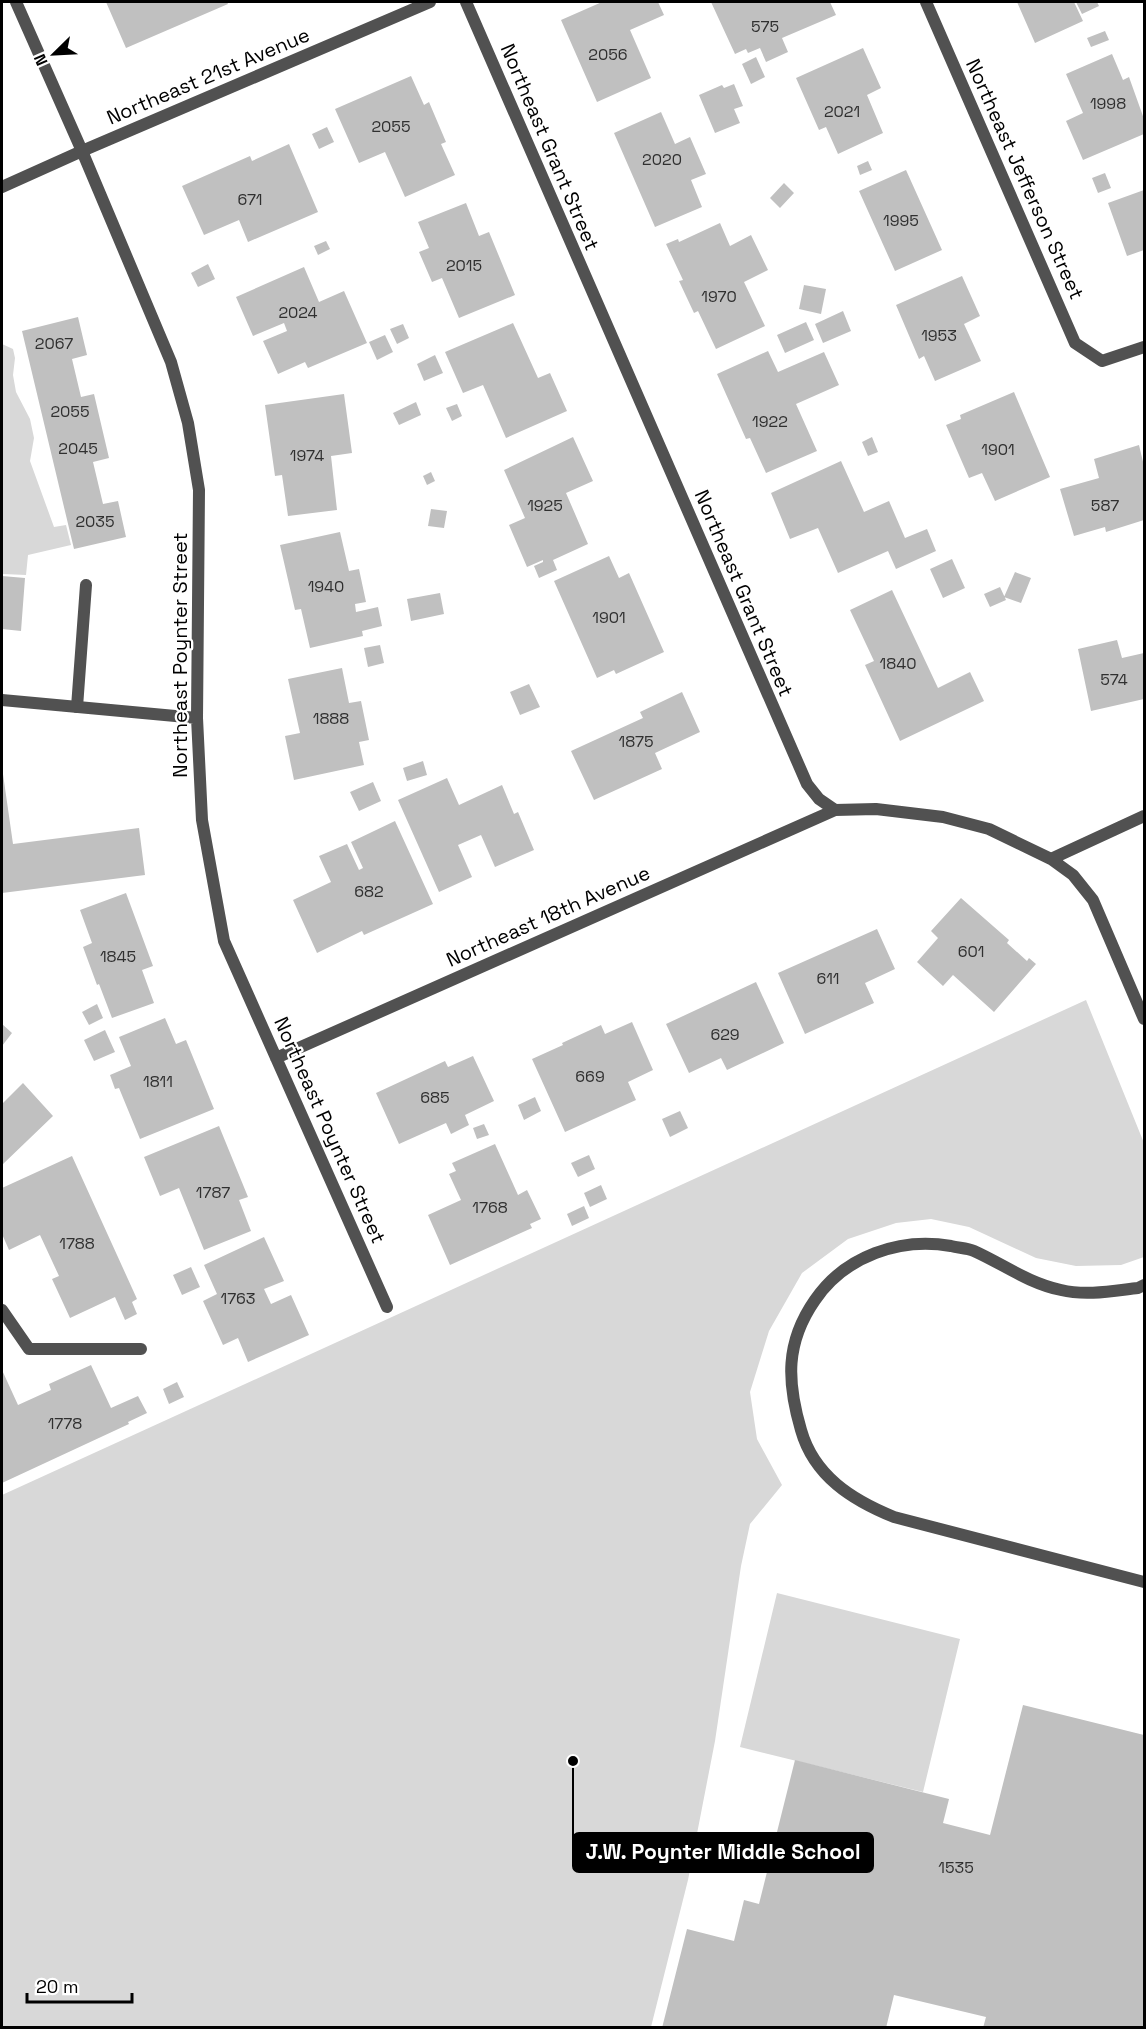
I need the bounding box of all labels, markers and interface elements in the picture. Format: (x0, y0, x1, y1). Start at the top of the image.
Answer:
house number: 575 (751, 16, 779, 37)
street label: Northeast 21st Avenue (103, 21, 313, 131)
north arrow (24, 24, 84, 84)
street label: Northeast Grant Street (495, 40, 605, 254)
house number: 2056 (588, 44, 628, 65)
text: N (29, 51, 53, 69)
street label: Northeast Jefferson Street (960, 55, 1090, 303)
house number: 1998 (1090, 93, 1126, 114)
house number: 2021 (824, 101, 860, 122)
house number: 2055 (371, 116, 411, 137)
house number: 2020 (642, 149, 682, 170)
house number: 671 (237, 189, 263, 210)
house number: 1995 (883, 210, 919, 231)
house number: 2015 (446, 255, 482, 276)
house number: 1970 (701, 286, 737, 307)
house number: 2024 (278, 302, 318, 323)
house number: 1953 (921, 325, 957, 346)
house number: 2067 (35, 333, 73, 354)
house number: 2055 (50, 401, 90, 422)
house number: 1922 (752, 411, 788, 432)
house number: 2045 (58, 438, 98, 459)
house number: 1901 (981, 439, 1015, 460)
house number: 1974 (290, 445, 324, 466)
street label: Northeast Grant Street (689, 486, 799, 700)
house number: 1925 (527, 495, 563, 516)
house number: 587 (1091, 495, 1119, 516)
house number: 2035 (75, 511, 115, 532)
street label: Northeast Poynter Street (167, 532, 193, 778)
house number: 1940 (308, 576, 344, 597)
house number: 1901 (592, 607, 626, 628)
house number: 1840 (880, 653, 916, 674)
house number: 574 (1100, 669, 1128, 690)
house number: 1888 (313, 708, 349, 729)
house number: 1875 (618, 731, 654, 752)
street label: Northeast 18th Avenue (442, 859, 654, 973)
house number: 682 (354, 881, 384, 902)
house number: 601 (958, 941, 984, 962)
house number: 1845 (100, 946, 136, 967)
house number: 611 (816, 968, 840, 989)
street label: Northeast Poynter Street (268, 1013, 392, 1247)
house number: 629 (710, 1024, 740, 1045)
house number: 669 (575, 1066, 605, 1087)
house number: 1811 (143, 1071, 173, 1092)
house number: 685 (420, 1087, 450, 1108)
house number: 1787 (196, 1182, 230, 1203)
house number: 1768 (472, 1197, 508, 1218)
house number: 1788 (59, 1233, 95, 1254)
house number: 1763 (220, 1288, 256, 1309)
house number: 1778 (48, 1413, 82, 1434)
callout: J.W. Poynter Middle School (573, 1833, 873, 1872)
text: J.W. Poynter Middle School (586, 1838, 860, 1865)
house number: 1535 (938, 1857, 974, 1878)
scale bar (27, 1966, 132, 2004)
text: 20 m (36, 1975, 79, 1998)

